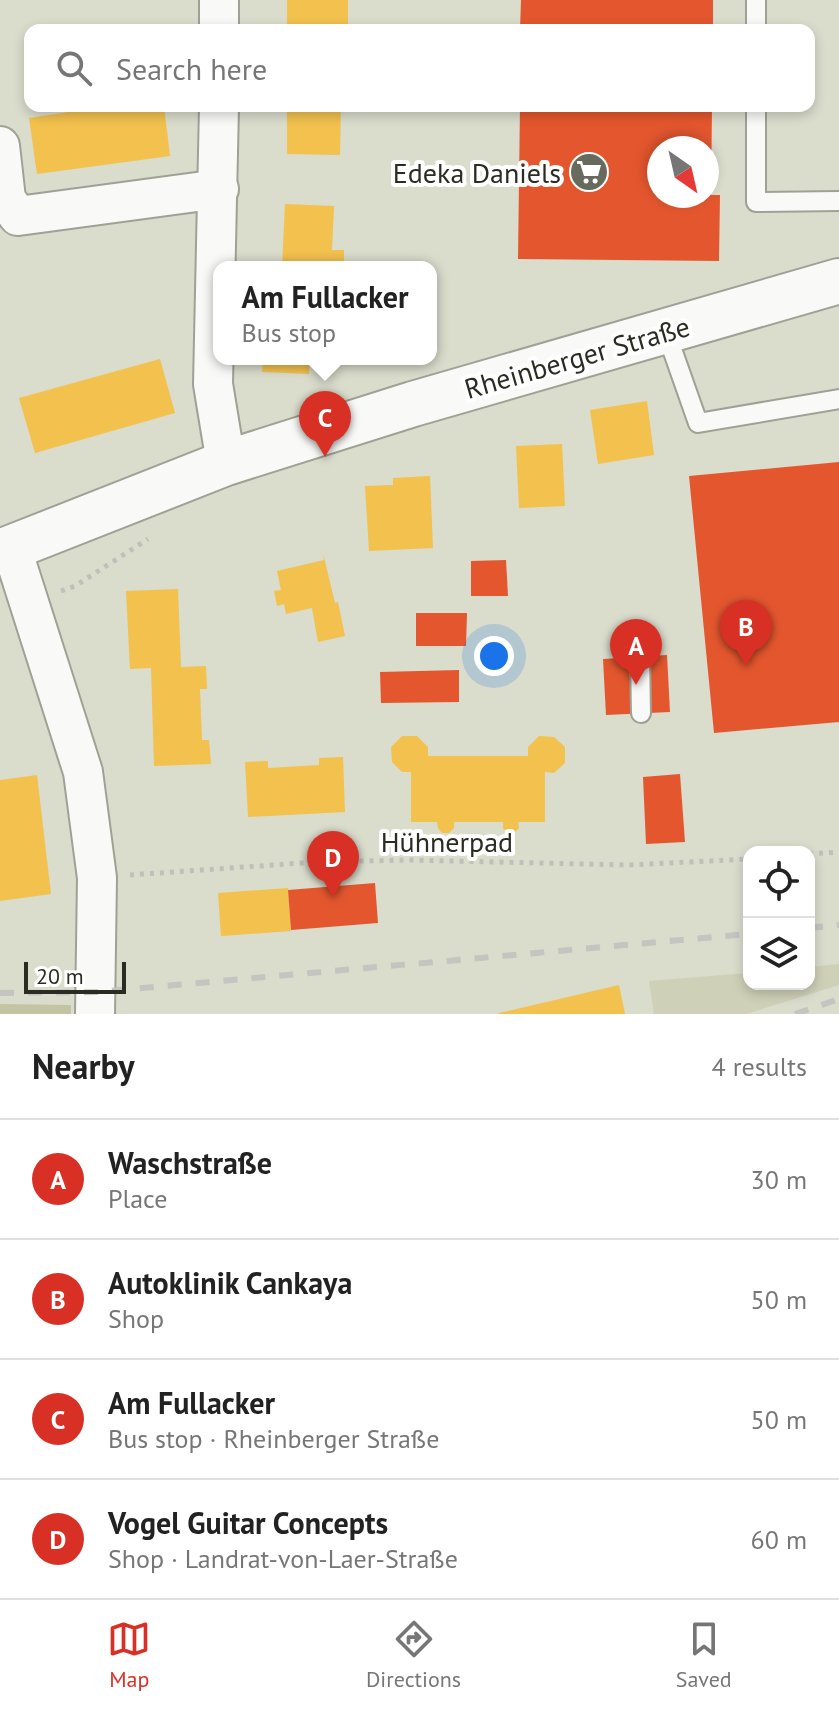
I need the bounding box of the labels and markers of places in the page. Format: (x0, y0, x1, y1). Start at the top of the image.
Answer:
supermarket icon: Edeka Daniels (568, 151, 610, 193)
place label: Edeka Daniels (393, 154, 561, 191)
pin: C (299, 391, 351, 457)
pin: B (720, 600, 772, 666)
pin: A (610, 619, 662, 685)
pin: D (307, 831, 359, 897)

